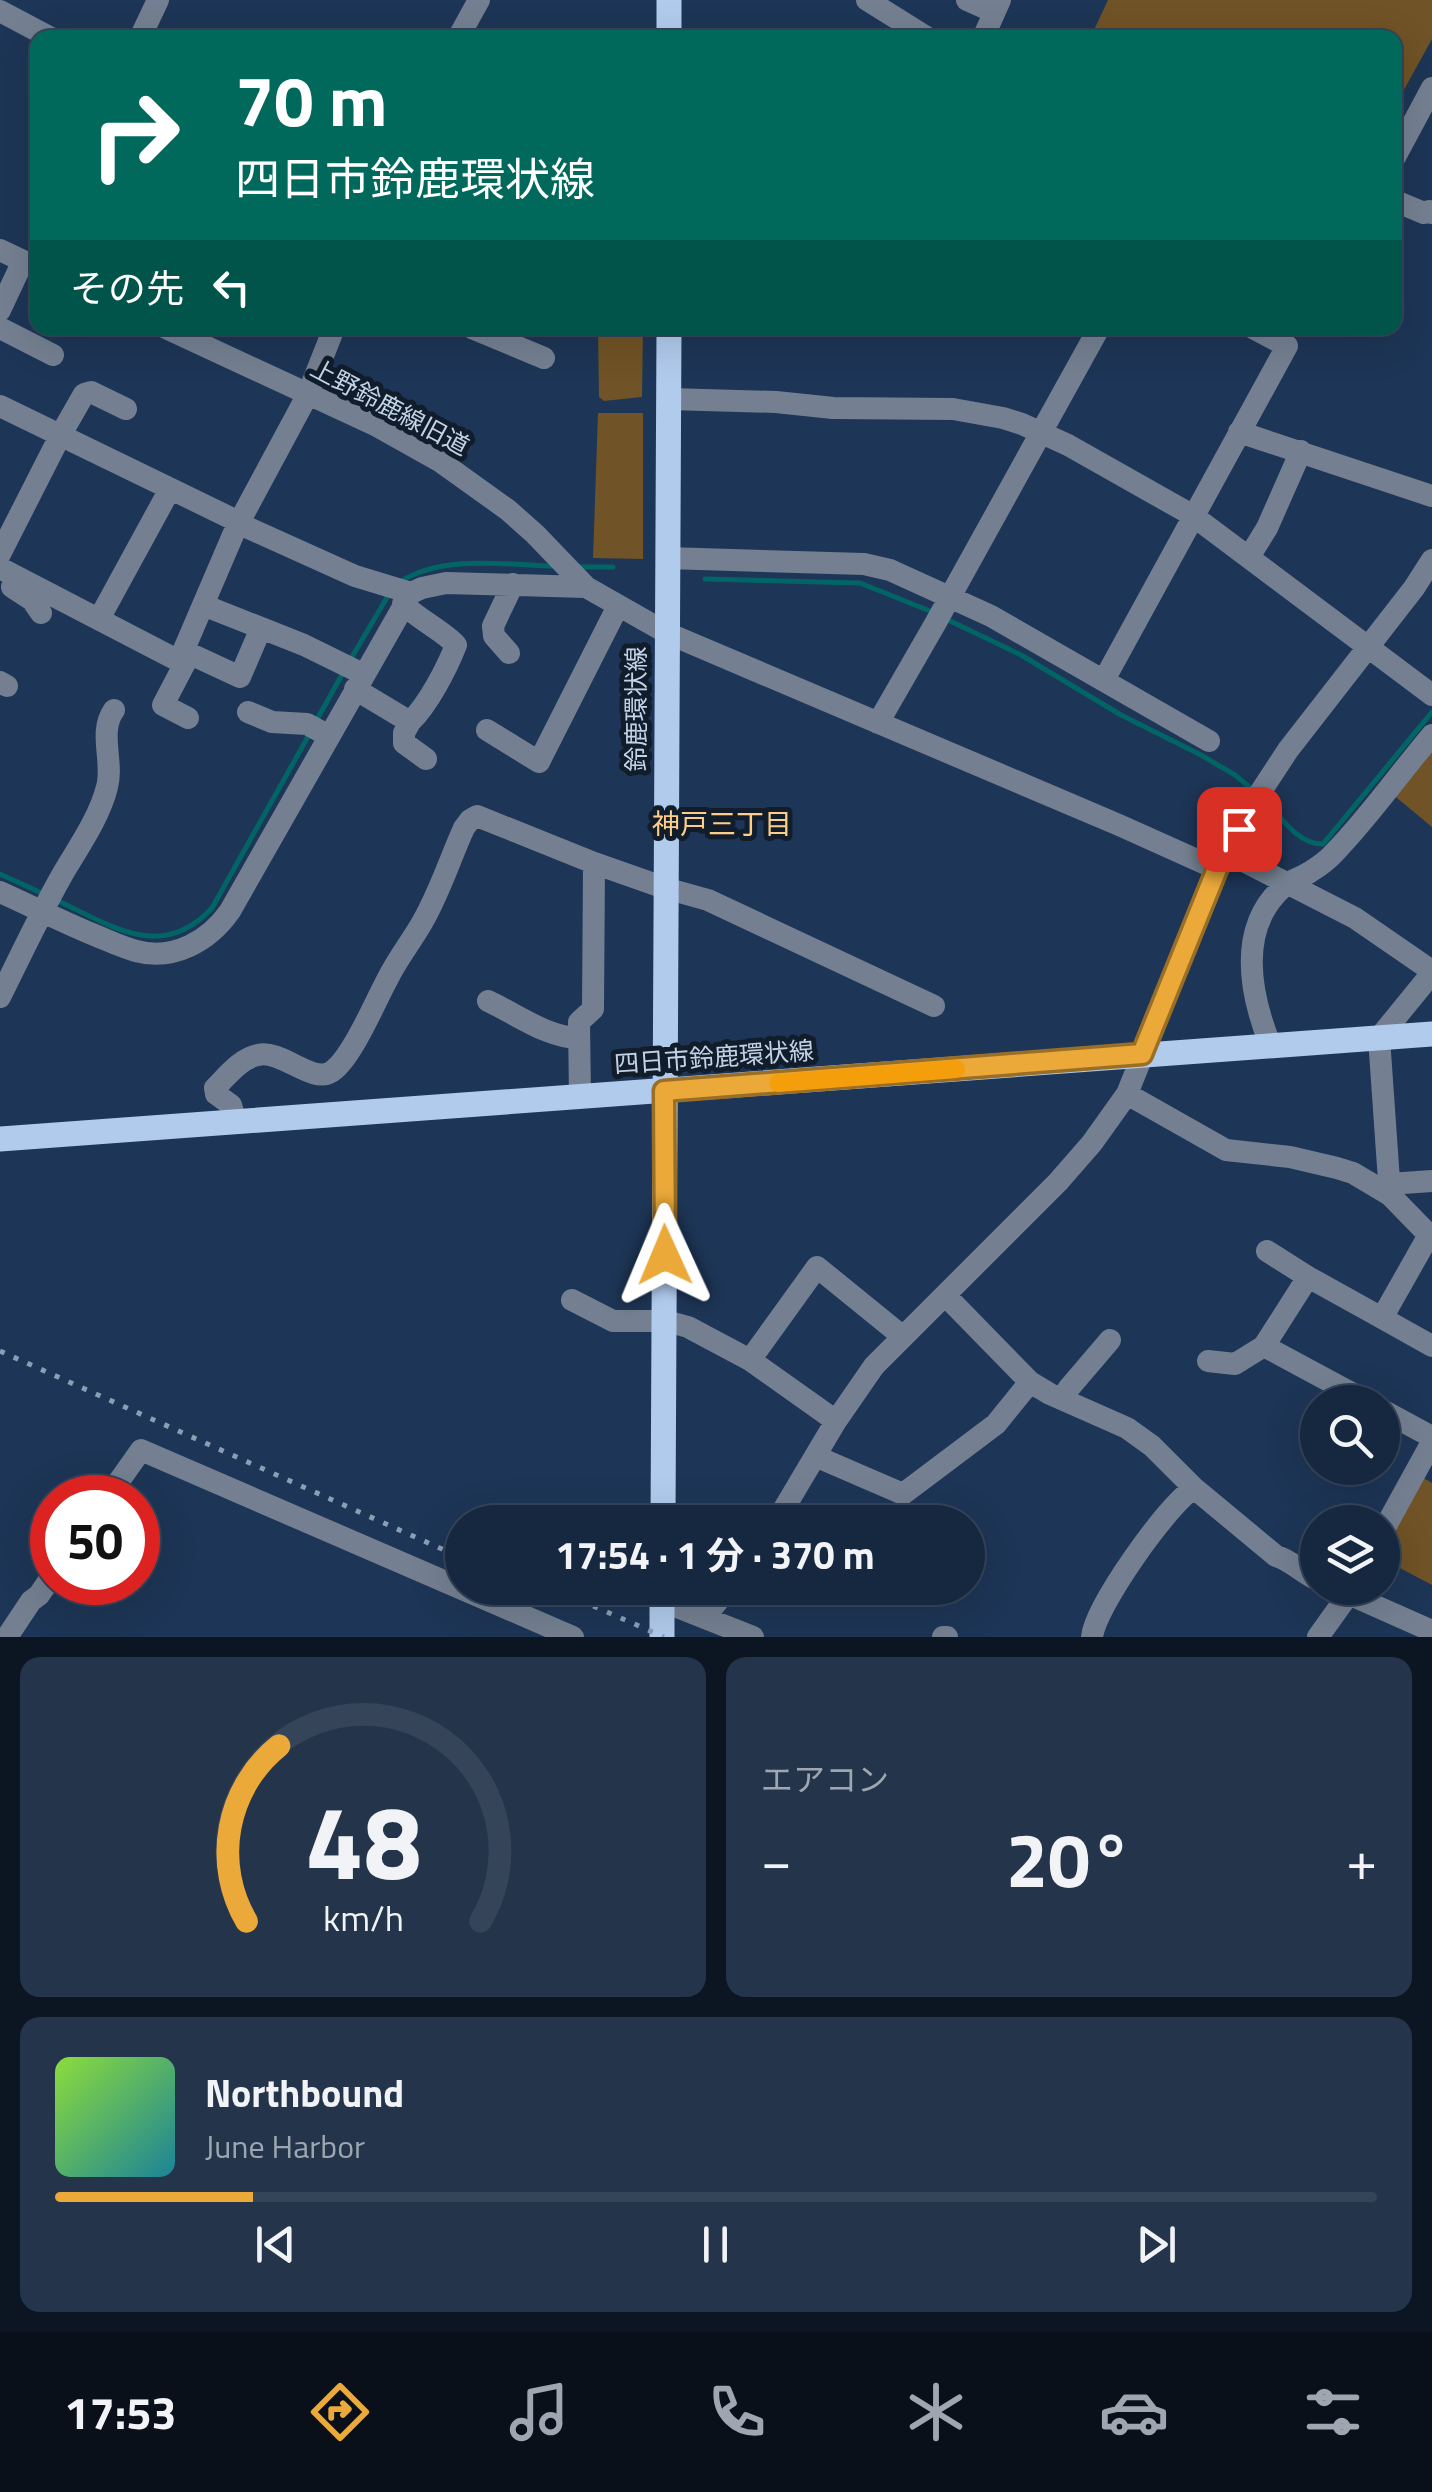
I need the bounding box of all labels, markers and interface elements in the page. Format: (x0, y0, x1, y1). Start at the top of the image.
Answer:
text: 70 m (235, 47, 388, 153)
icon: right (70, 70, 200, 200)
text: 四日市鈴鹿環状線 (235, 144, 595, 212)
text: その先 (70, 259, 184, 317)
icon: left (204, 260, 259, 315)
street label: 上野鈴鹿線旧道 (304, 349, 476, 465)
street label: 鈴鹿環状線 (617, 646, 655, 772)
pin (1197, 787, 1282, 872)
district label: 神戸三丁目 (652, 802, 792, 845)
icon: arrive (1212, 802, 1267, 857)
street label: 四日市鈴鹿環状線 (613, 1031, 815, 1083)
position arrow (613, 1203, 717, 1307)
map controls (1300, 1385, 1400, 1605)
button: search (1300, 1385, 1400, 1485)
speed limit sign: 50 (30, 1475, 160, 1605)
button: layers (1300, 1505, 1400, 1605)
text: 17:54 · 1 分 · 370 m (555, 1526, 875, 1584)
text: エアコン (761, 1755, 889, 1803)
text: 48 (305, 1761, 421, 1919)
text: 20° (1006, 1802, 1132, 1916)
text: − (761, 1818, 792, 1901)
text: + (1346, 1818, 1377, 1901)
text: km/h (323, 1890, 403, 1945)
text: Northbound (205, 2064, 404, 2122)
text: June Harbor (205, 2122, 365, 2170)
icon: previous (248, 2217, 303, 2272)
icon: pause (688, 2217, 743, 2272)
icon: next (1129, 2217, 1184, 2272)
icon: directions (305, 2377, 375, 2447)
icon: music (504, 2377, 574, 2447)
icon: phone (702, 2377, 772, 2447)
icon: climate (901, 2377, 971, 2447)
icon: car (1099, 2377, 1169, 2447)
icon: filters (1298, 2377, 1368, 2447)
text: 17:53 (64, 2378, 177, 2446)

